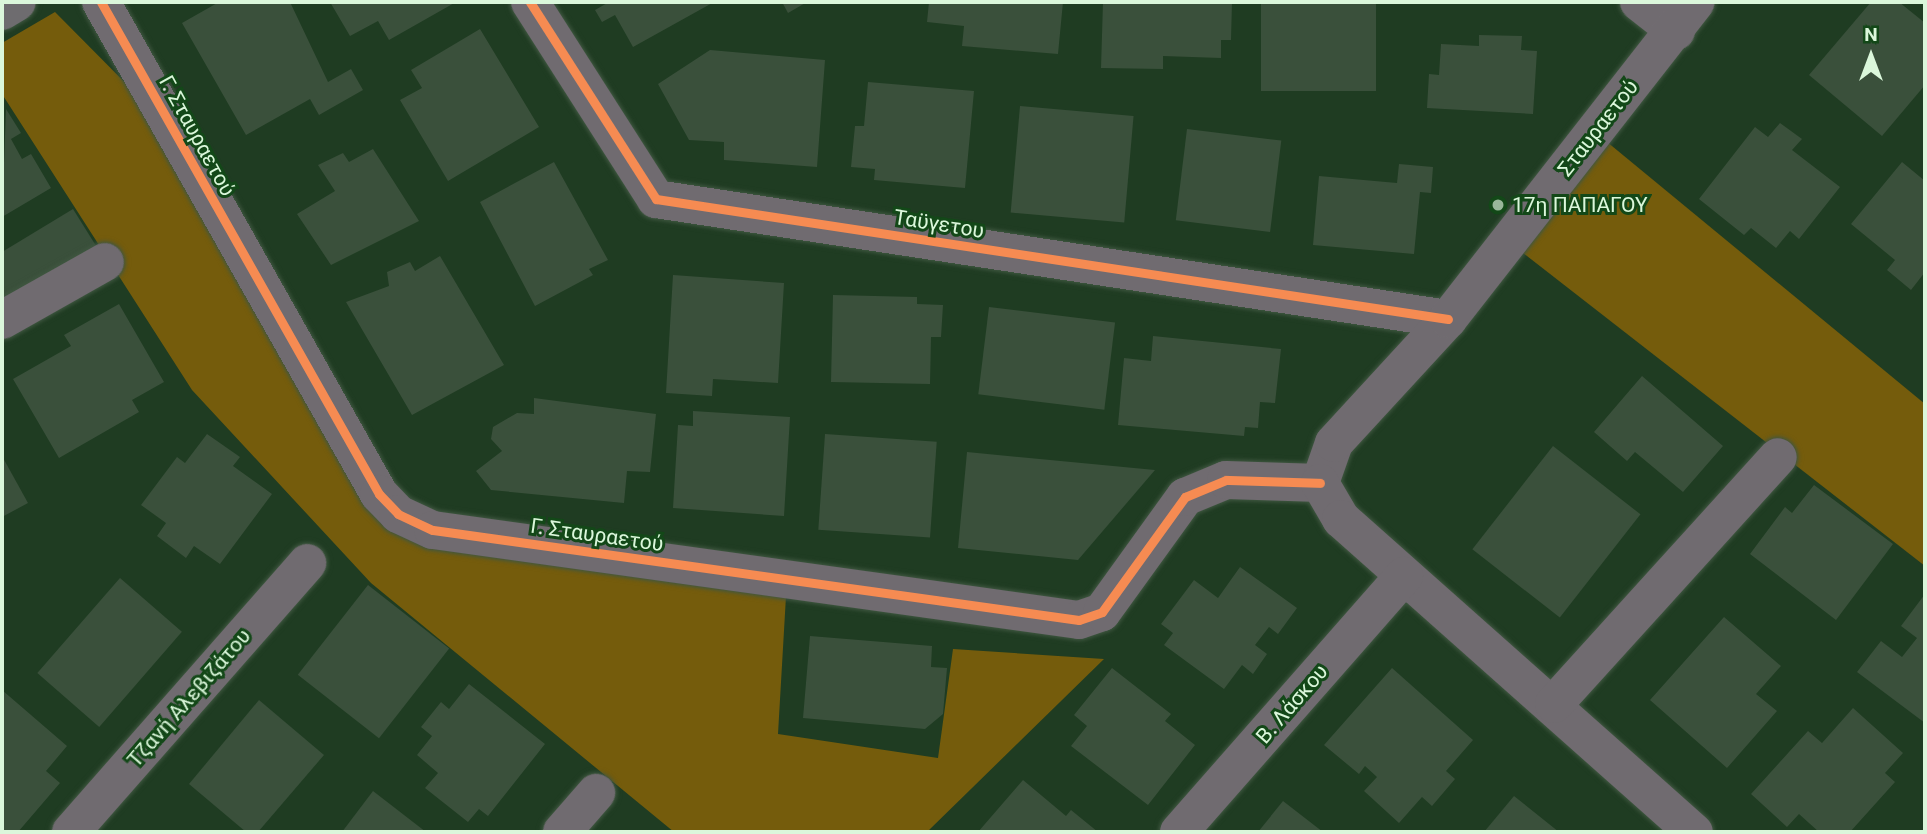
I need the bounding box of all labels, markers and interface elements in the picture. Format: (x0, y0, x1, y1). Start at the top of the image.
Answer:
north arrow (1836, 21, 1906, 91)
text: N (1864, 23, 1878, 46)
street label: Γ. Σταυραετού (154, 71, 240, 201)
street label: Σταυραετού (1553, 75, 1643, 181)
place label: 17η ΠΑΠΑΓΟΥ (1512, 192, 1648, 218)
marker: 17η ΠΑΠΑΓΟΥ (1490, 197, 1506, 213)
street label: Ταϋγετου (892, 204, 986, 244)
street label: Γ. Σταυραετού (529, 513, 665, 557)
street label: Τζανή Αλεβιζάτου (122, 624, 256, 772)
street label: Β. Λάσκου (1251, 659, 1333, 749)

